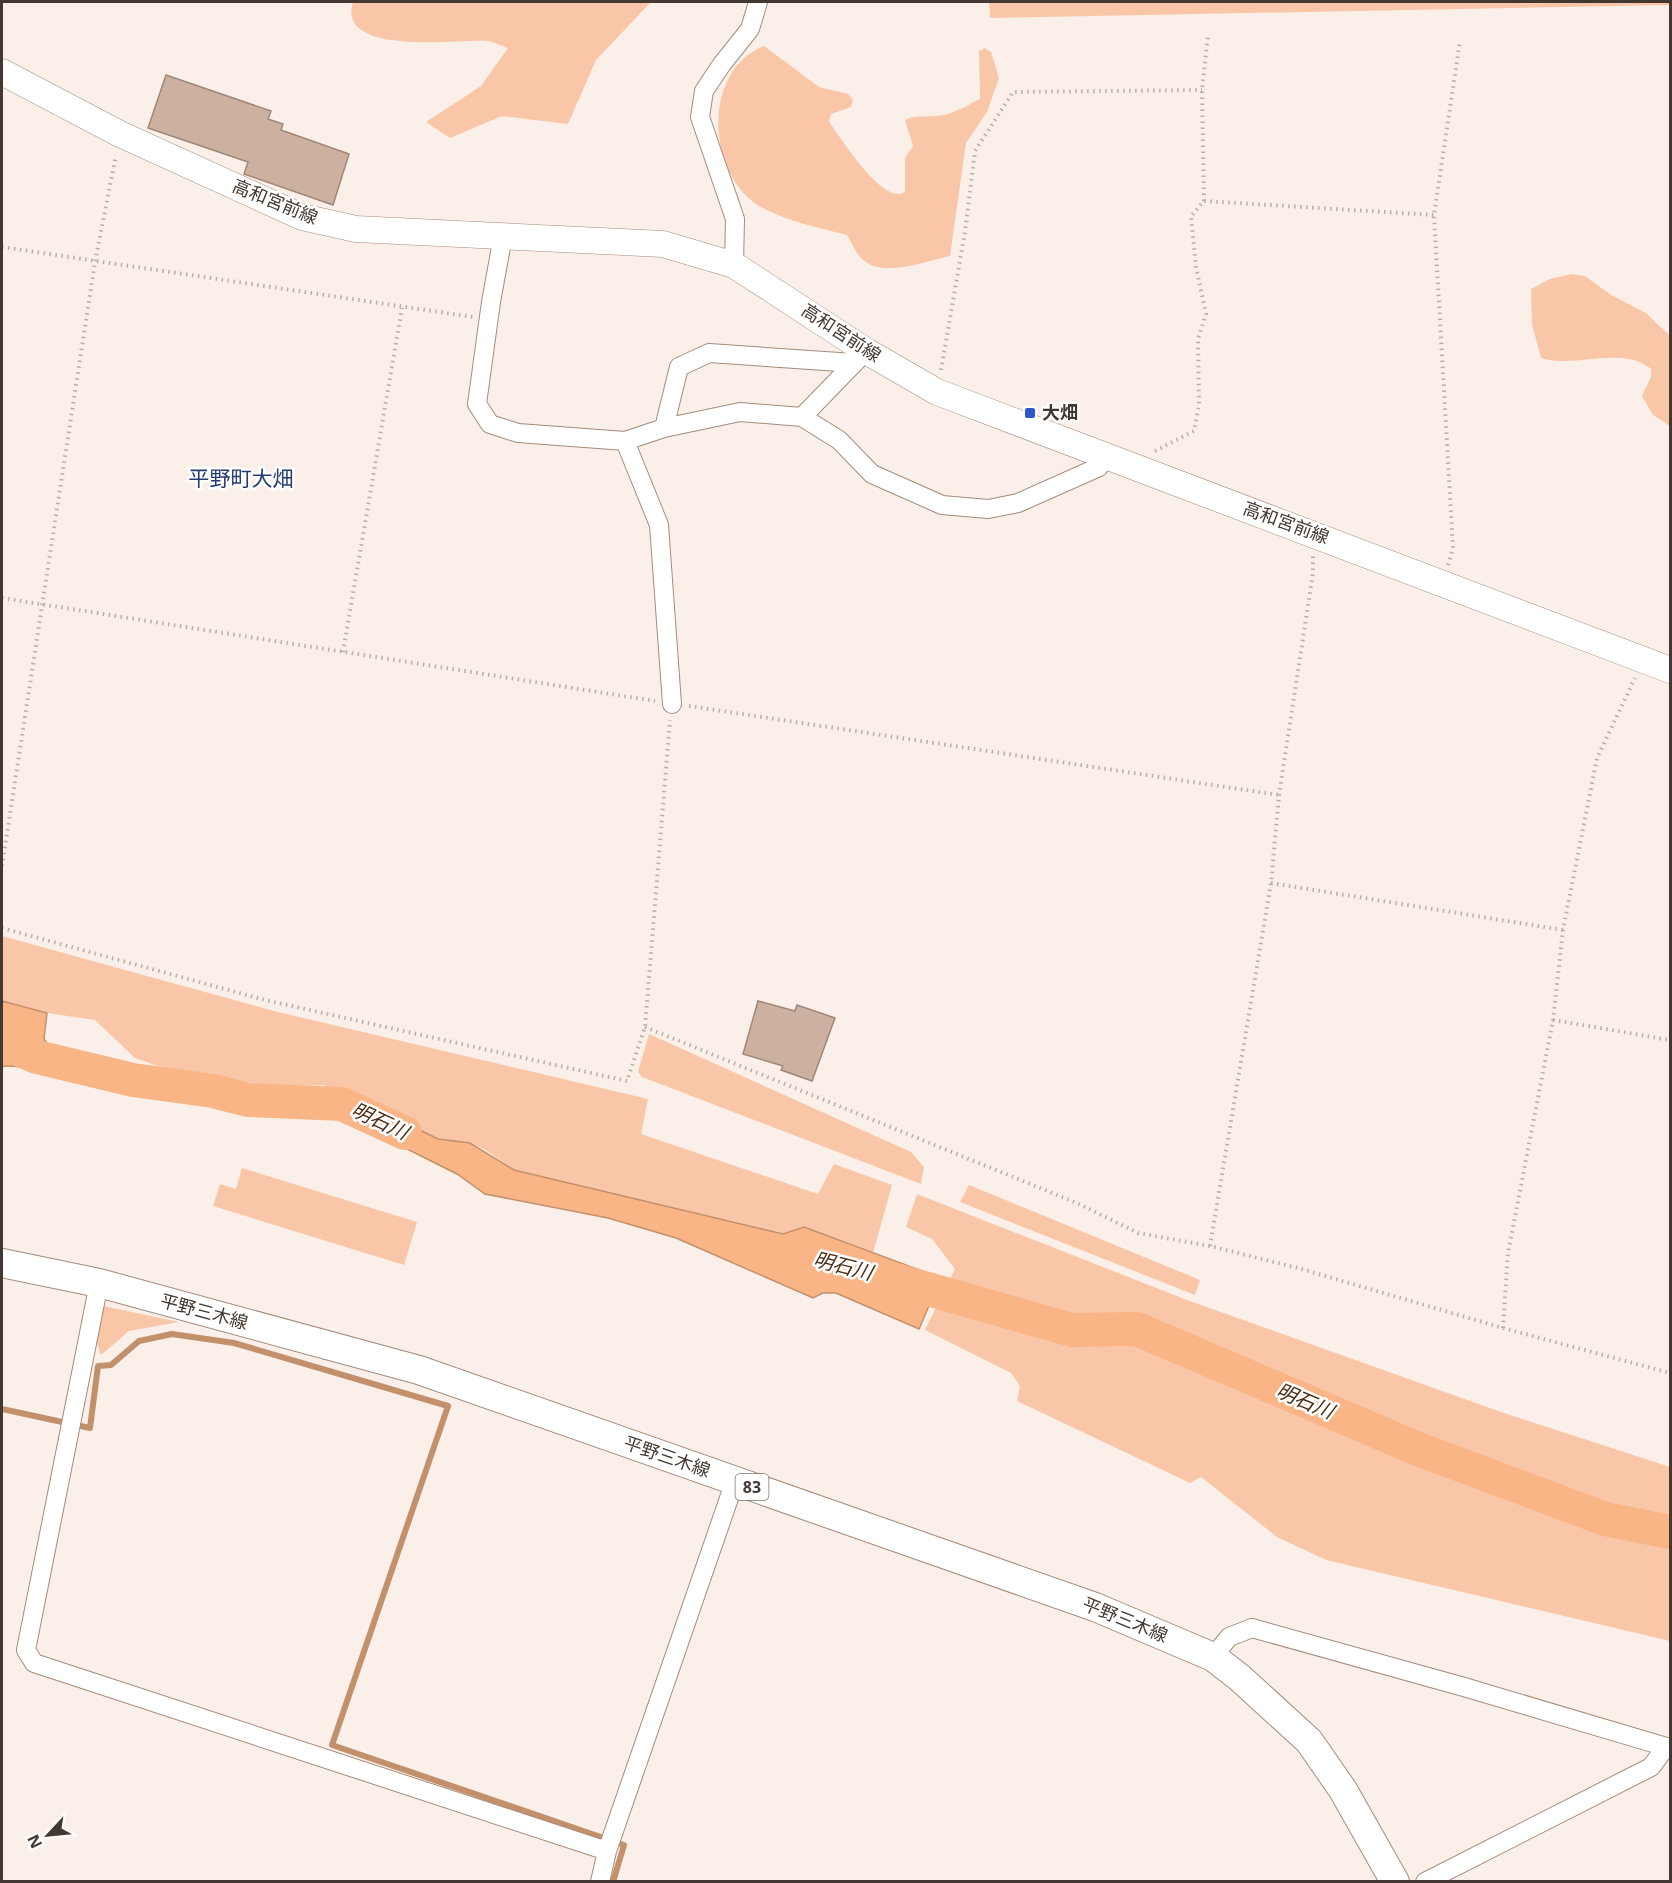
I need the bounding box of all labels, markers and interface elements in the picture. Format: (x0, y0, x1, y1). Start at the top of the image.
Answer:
street label: 高和宮前線 (229, 173, 322, 229)
street label: 高和宮前線 (797, 298, 886, 367)
place label: 大畑 (1042, 400, 1078, 424)
marker: 大畑 (1023, 406, 1037, 420)
district label: 平野町大畑 (189, 464, 294, 492)
street label: 高和宮前線 (1240, 495, 1333, 549)
water label: 明石川 (347, 1096, 415, 1146)
water label: 明石川 (811, 1245, 877, 1286)
street label: 平野三木線 (158, 1288, 251, 1334)
water label: 明石川 (1272, 1376, 1340, 1425)
street label: 平野三木線 (621, 1430, 714, 1482)
road number: 83 (736, 1474, 768, 1500)
street label: 平野三木線 (1079, 1591, 1172, 1647)
north arrow (18, 1805, 78, 1865)
text: N (22, 1831, 47, 1852)

